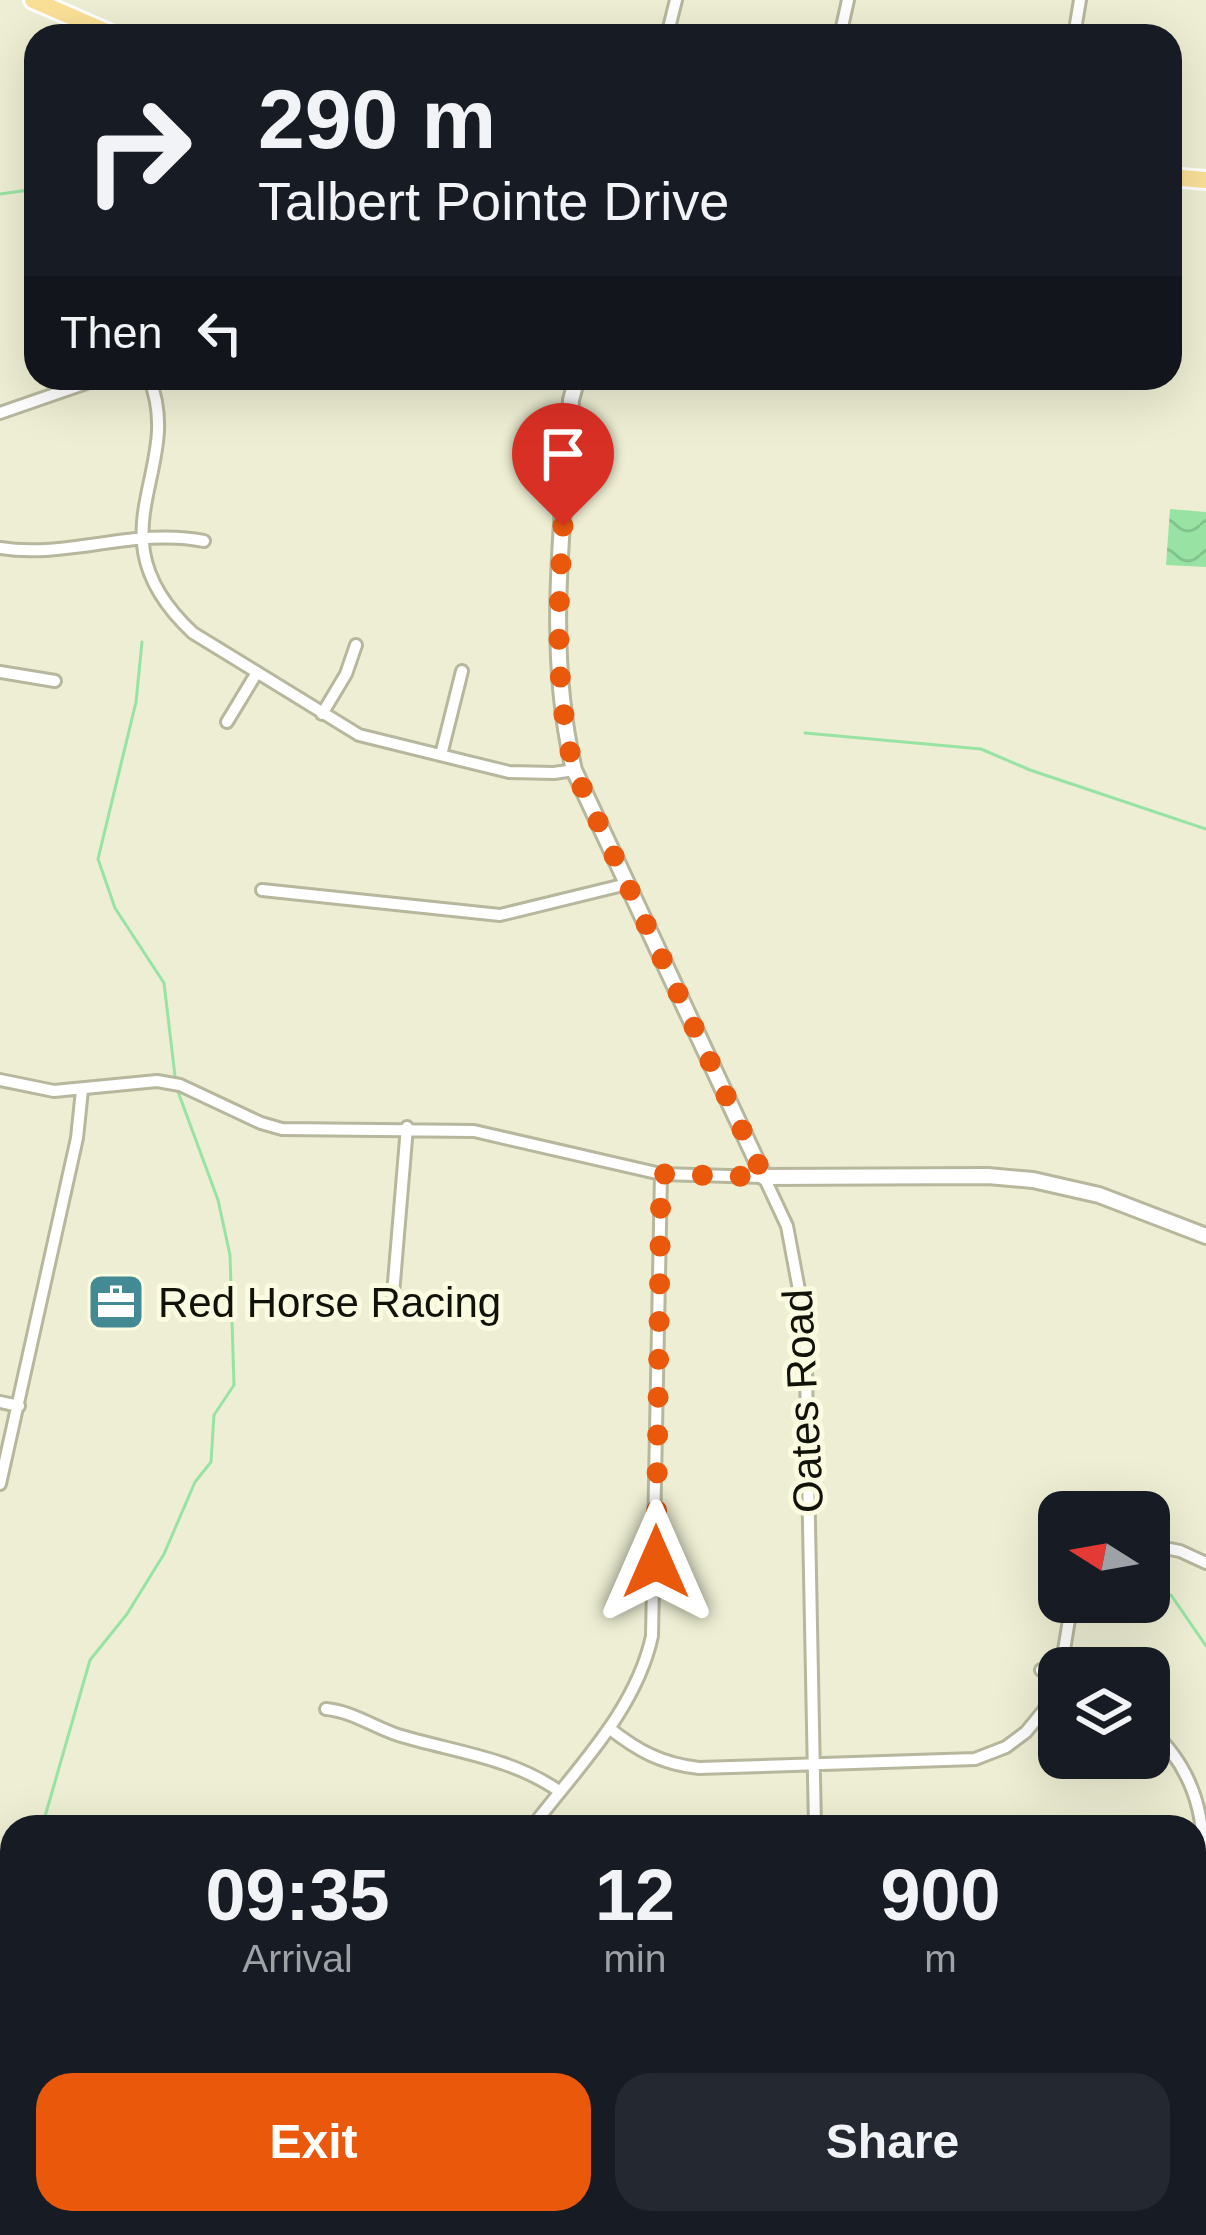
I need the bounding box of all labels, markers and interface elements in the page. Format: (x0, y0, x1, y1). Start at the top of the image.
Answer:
icon: right (60, 72, 216, 228)
text: 290 m (258, 72, 496, 166)
text: Talbert Pointe Drive (258, 171, 729, 231)
icon: left (187, 300, 253, 366)
text: Then (60, 307, 163, 358)
pin (512, 403, 614, 526)
icon: arrive (530, 421, 596, 487)
office icon: Red Horse Racing (85, 1271, 147, 1333)
place label: Red Horse Racing (158, 1279, 501, 1326)
street label: Oates Road (774, 1288, 832, 1514)
north arrow (1038, 1491, 1170, 1623)
map controls (1038, 1491, 1170, 1779)
position arrow (593, 1499, 719, 1625)
button: layers (1038, 1647, 1170, 1779)
text: 09:35 (205, 1855, 390, 1935)
text: 12 (595, 1855, 675, 1935)
text: 900 (880, 1855, 1001, 1935)
text: Arrival (242, 1937, 353, 1980)
text: min (604, 1937, 666, 1980)
text: m (924, 1937, 957, 1980)
button: Exit (36, 2073, 591, 2211)
button: Share (615, 2073, 1170, 2211)

